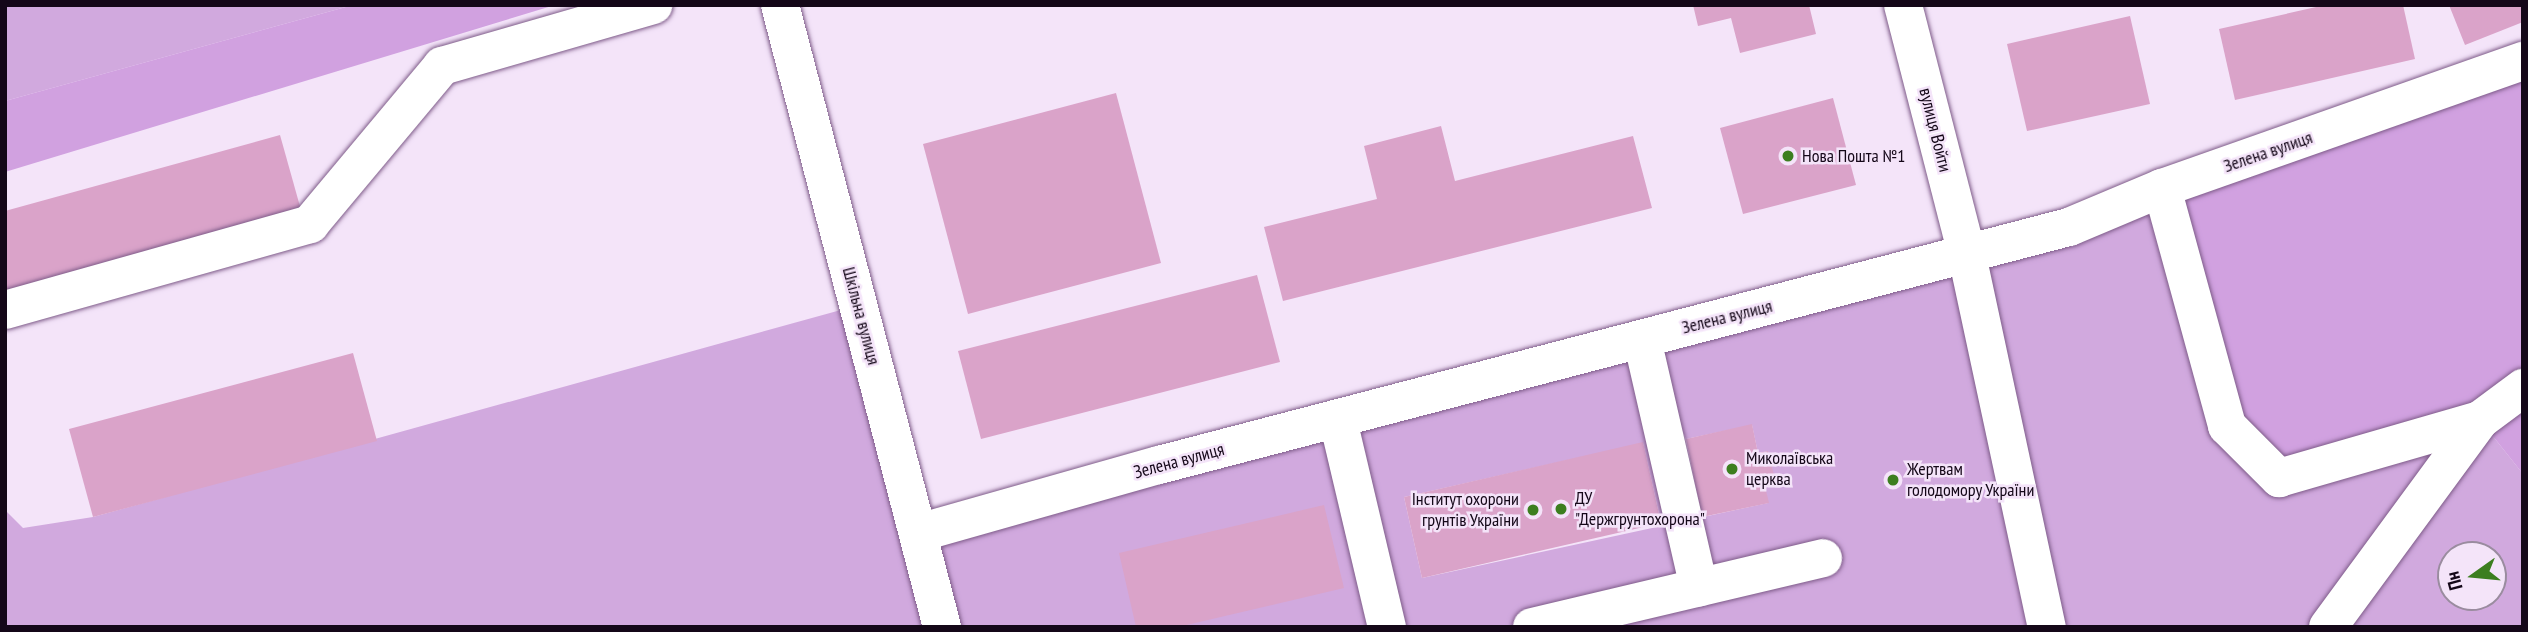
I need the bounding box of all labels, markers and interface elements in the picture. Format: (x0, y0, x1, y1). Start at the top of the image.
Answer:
street label: вулиця Войти (1914, 86, 1956, 174)
street label: Зелена вулиця (2221, 127, 2315, 177)
place label: Нова Пошта №1 (1802, 145, 1905, 167)
marker: Нова Пошта №1 (1780, 148, 1796, 164)
street label: Шкільна вулиця (838, 265, 884, 367)
street label: Зелена вулиця (1680, 295, 1774, 339)
street label: Зелена вулиця (1132, 439, 1226, 483)
place label: Миколаївська церква (1746, 448, 1833, 490)
place label: Жертвам голодомору України (1907, 459, 2035, 502)
marker: Миколаївська церква (1724, 461, 1740, 477)
marker: Жертвам голодомору України (1885, 472, 1901, 488)
place label: ДУ "Держгрунтохорона" (1575, 488, 1705, 530)
place label: Інститут охорони грунтів України (1411, 489, 1519, 532)
marker: ДУ "Держгрунтохорона" (1553, 501, 1569, 517)
marker: Інститут охорони грунтів України (1525, 502, 1541, 518)
north arrow (2437, 541, 2507, 611)
text: Пн (2440, 569, 2468, 593)

